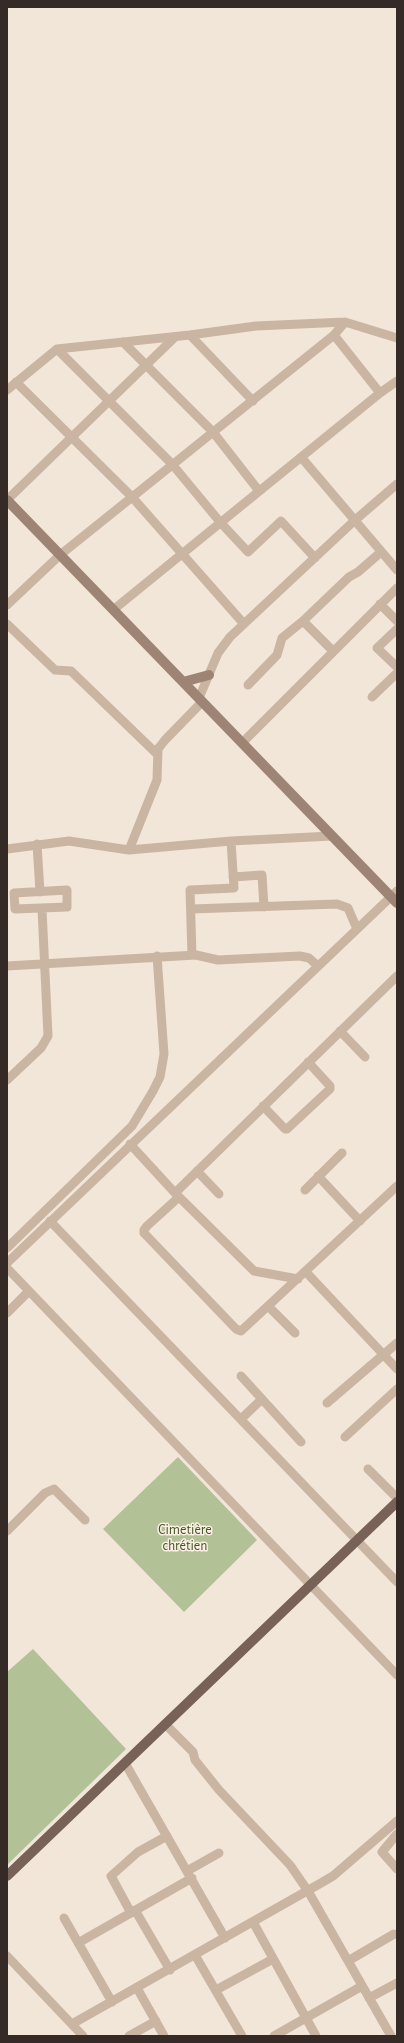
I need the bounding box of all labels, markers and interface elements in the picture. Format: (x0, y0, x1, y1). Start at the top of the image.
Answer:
park label: Cimetière chrétien (158, 1522, 212, 1554)

